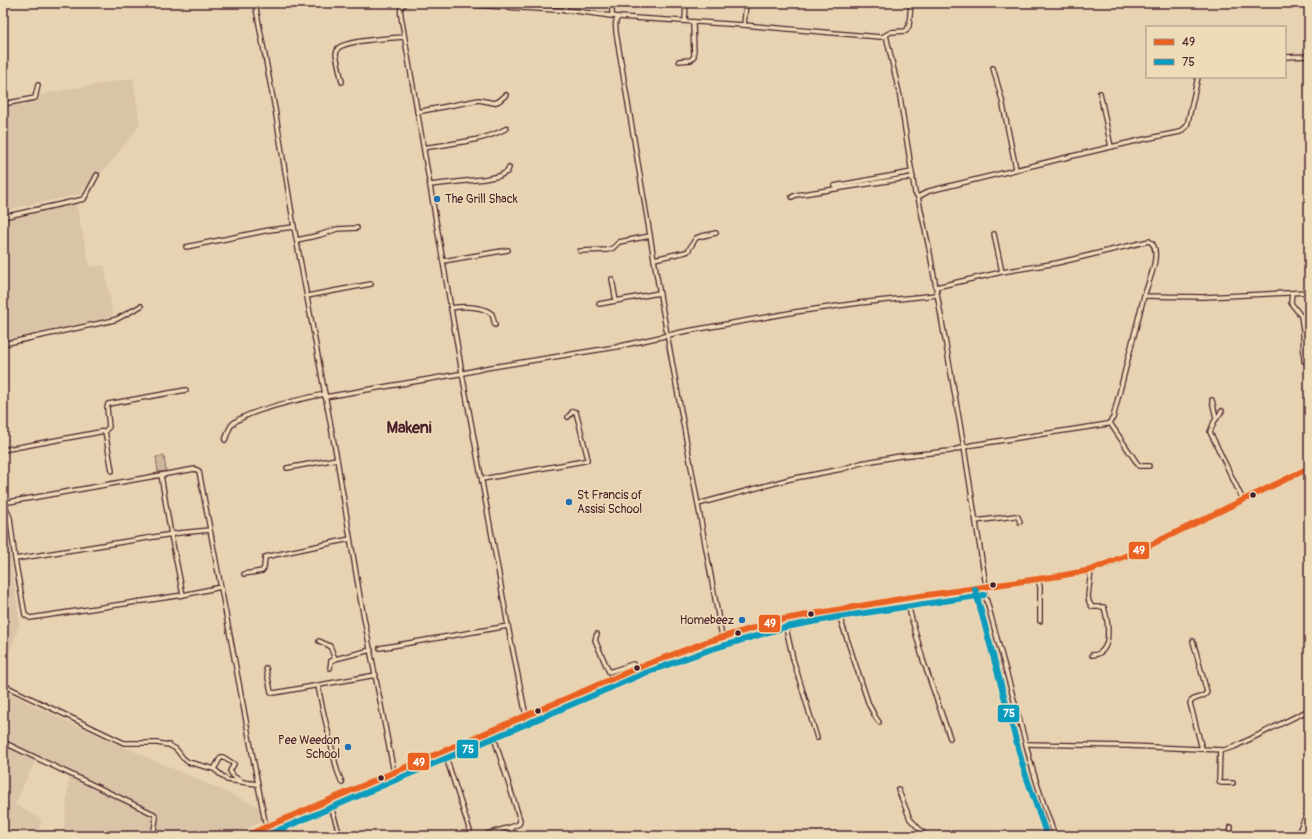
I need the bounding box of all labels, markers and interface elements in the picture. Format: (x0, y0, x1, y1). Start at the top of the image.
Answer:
legend (1146, 26, 1286, 78)
text: 49 (1182, 35, 1195, 50)
text: 75 (1182, 55, 1195, 70)
place label: The Grill Shack (445, 192, 518, 207)
marker: The Grill Shack (432, 194, 442, 204)
district label: Makeni (386, 418, 432, 438)
place label: St Francis of Assisi School (577, 488, 643, 517)
unlabelled marker (1248, 490, 1258, 500)
marker: St Francis of Assisi School (564, 497, 574, 507)
line badge: 49 (1128, 541, 1150, 560)
text: 49 (1132, 544, 1145, 557)
unlabelled marker (988, 580, 998, 590)
unlabelled marker (806, 609, 816, 619)
place label: Homebeez (680, 613, 734, 628)
line badge: 49 (758, 614, 781, 633)
marker: Homebeez (737, 615, 747, 625)
text: 49 (763, 617, 776, 630)
unlabelled marker (733, 628, 743, 638)
unlabelled marker (632, 663, 642, 673)
line badge: 75 (997, 704, 1020, 723)
unlabelled marker (533, 706, 543, 716)
text: 75 (1003, 707, 1015, 720)
place label: Pee Weedon School (278, 733, 340, 762)
line badge: 75 (456, 739, 479, 759)
marker: Pee Weedon School (343, 742, 353, 752)
text: 75 (462, 743, 474, 756)
line badge: 49 (407, 752, 430, 771)
text: 49 (412, 756, 425, 769)
unlabelled marker (376, 773, 386, 783)

